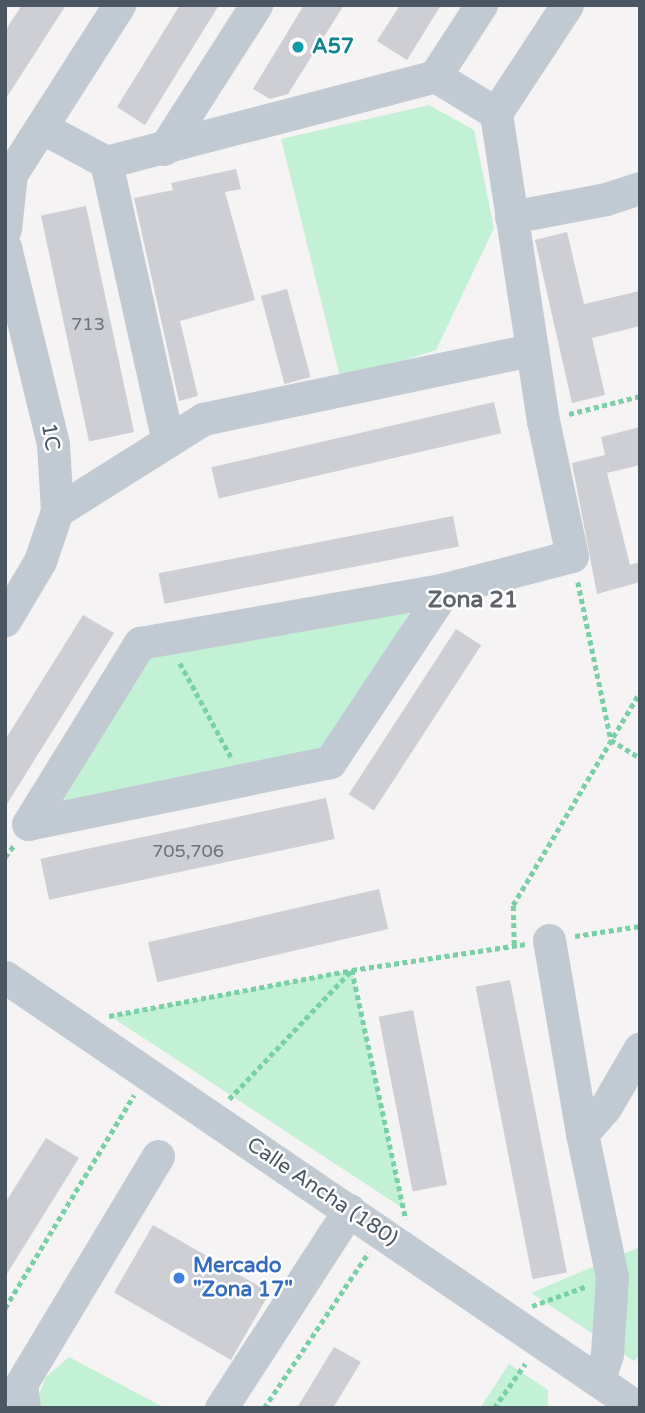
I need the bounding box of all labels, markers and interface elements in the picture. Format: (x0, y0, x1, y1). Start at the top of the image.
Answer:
place label: A57 (312, 34, 354, 60)
marker: A57 (290, 39, 306, 55)
house number: 713 (71, 313, 105, 335)
street label: 1C (35, 421, 65, 453)
district label: Zona 21 (428, 586, 518, 614)
house number: 705,706 (152, 840, 224, 862)
street label: Calle Ancha (180) (242, 1132, 402, 1252)
place label: Mercado "Zona 17" (193, 1253, 293, 1303)
marker: Mercado "Zona 17" (171, 1270, 187, 1286)

